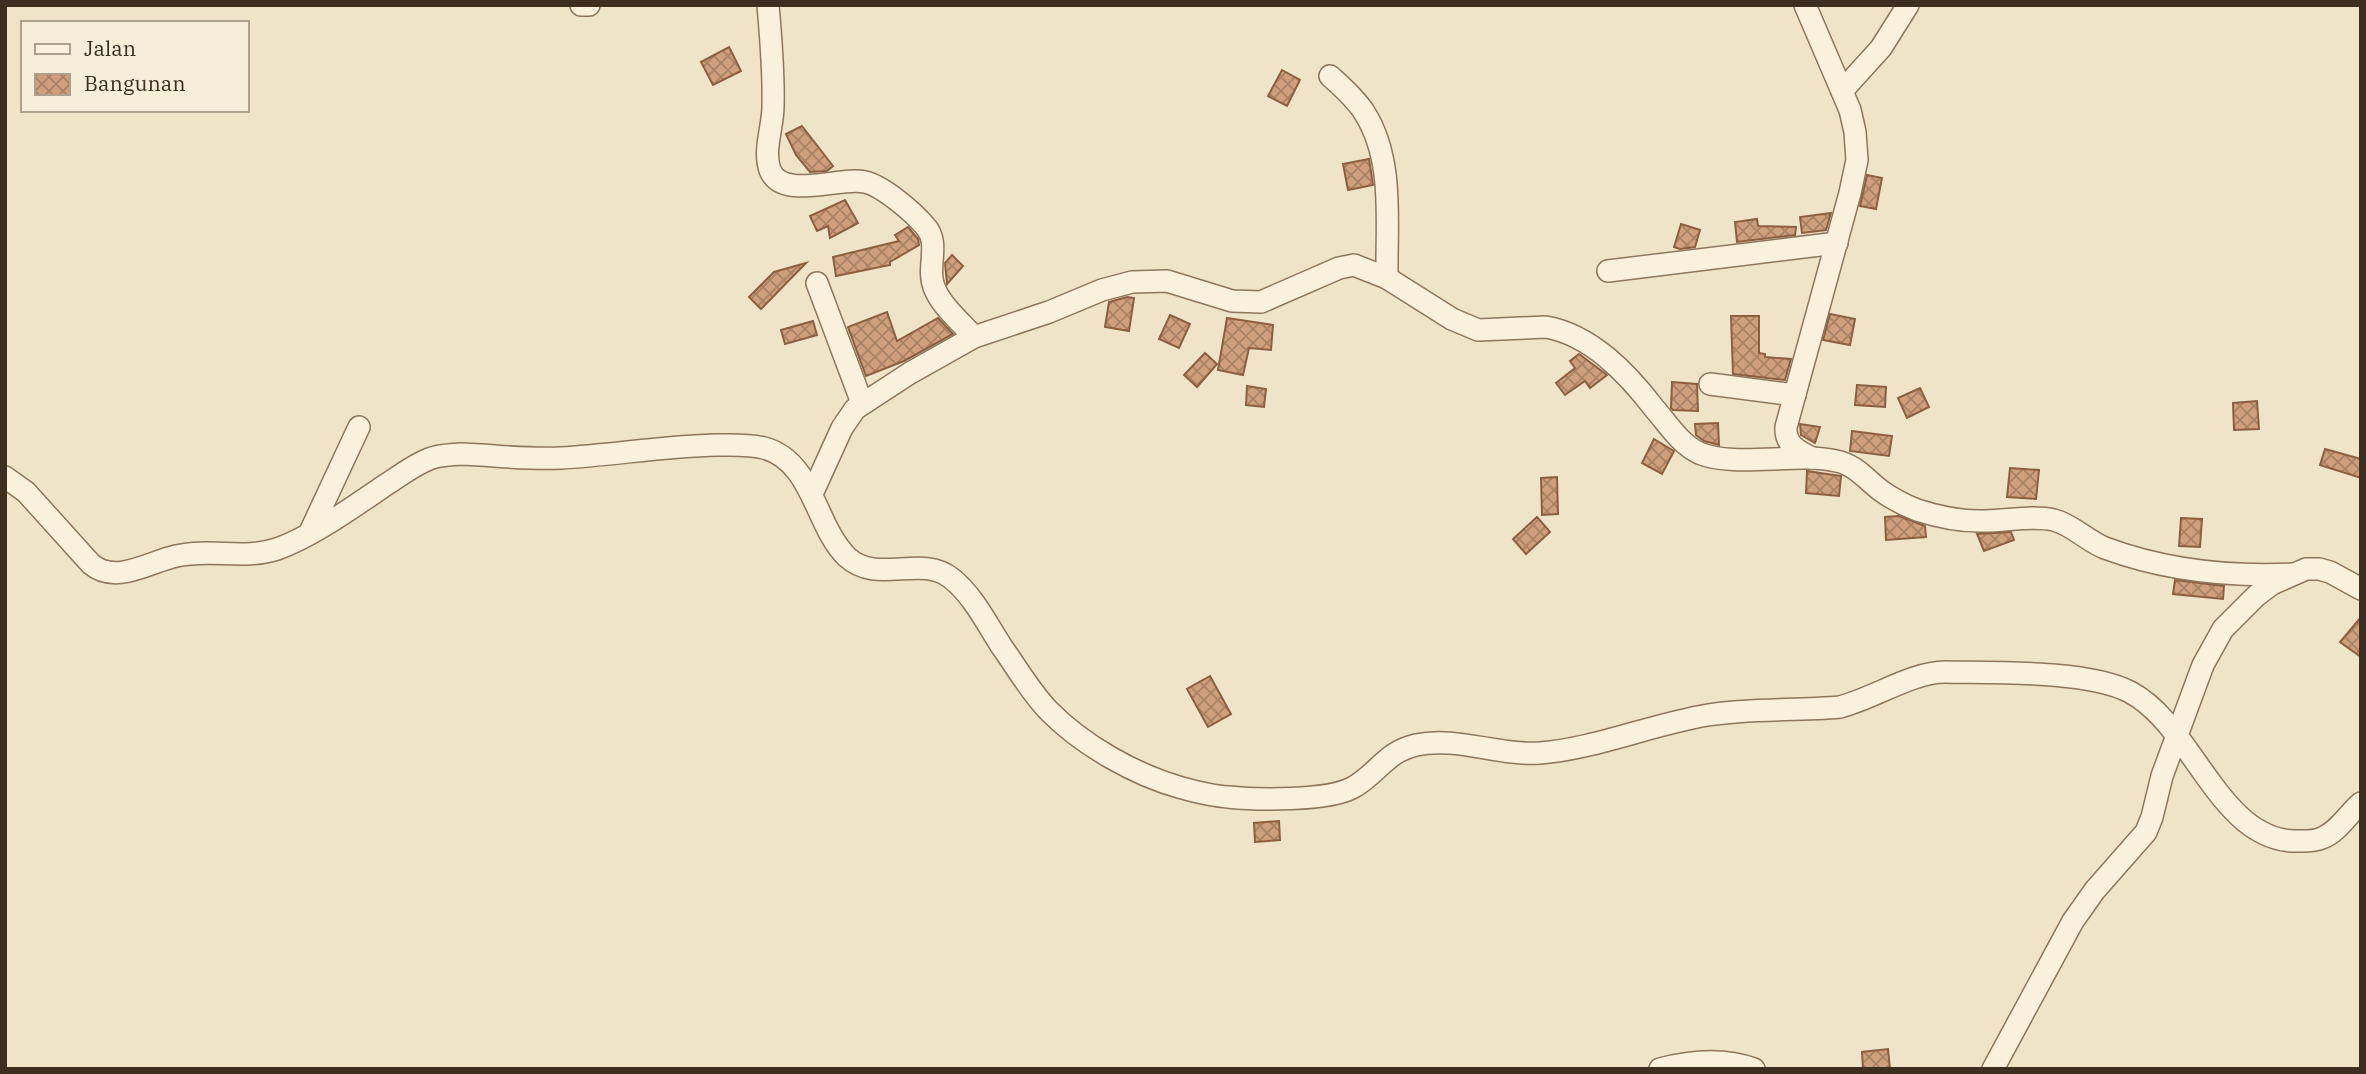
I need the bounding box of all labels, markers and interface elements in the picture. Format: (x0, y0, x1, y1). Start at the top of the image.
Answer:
legend (21, 21, 248, 112)
text: Jalan (84, 34, 136, 62)
text: Bangunan (84, 69, 186, 97)

